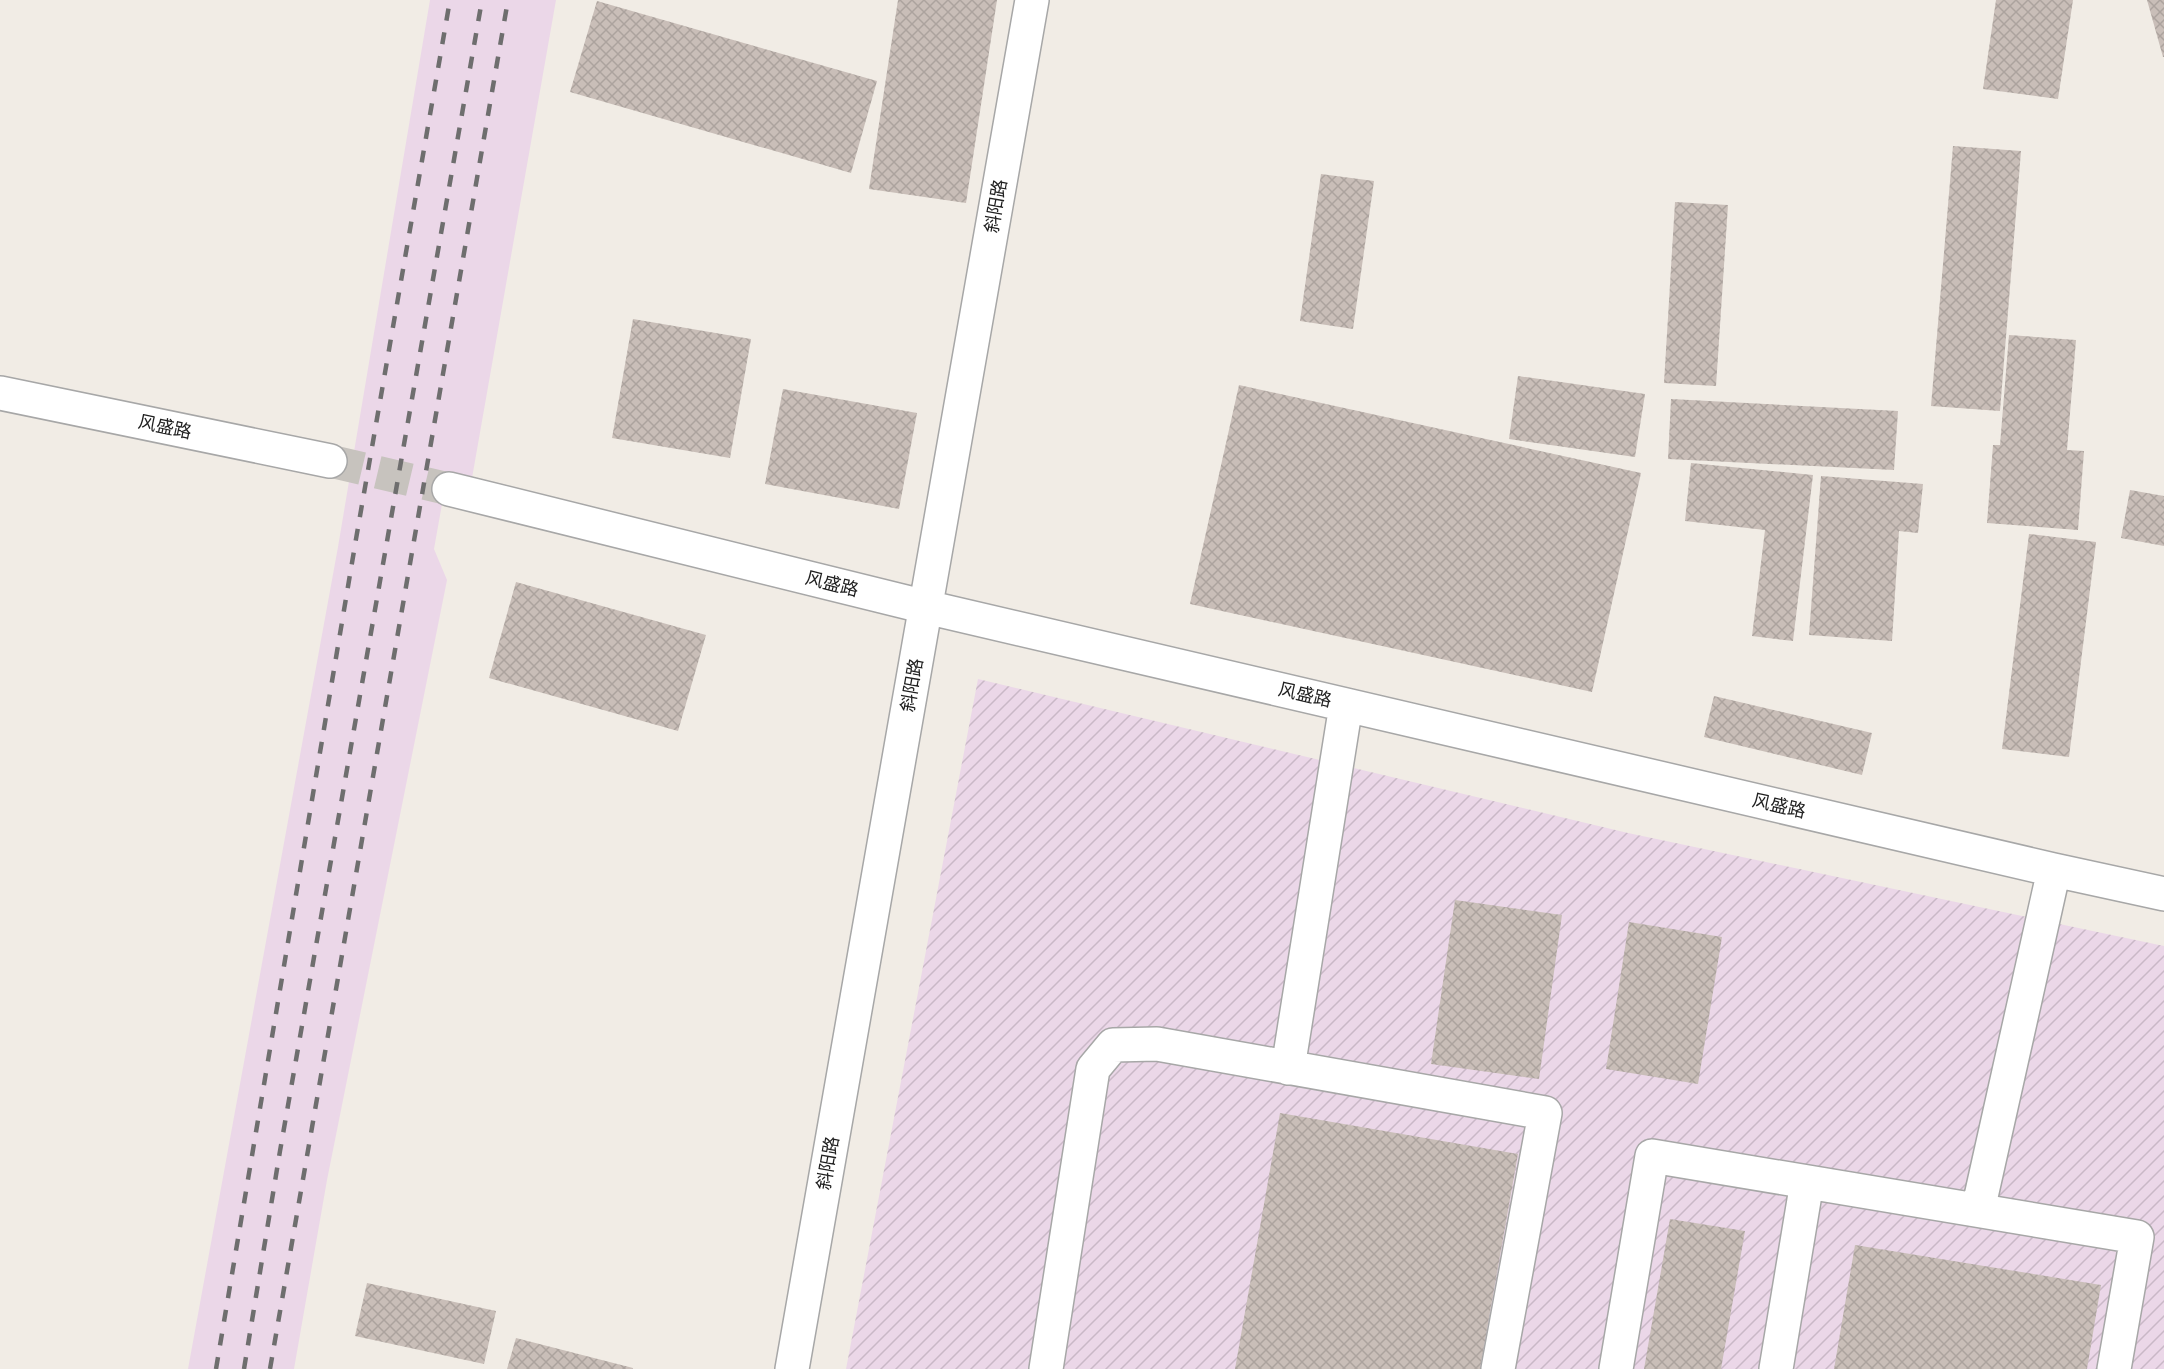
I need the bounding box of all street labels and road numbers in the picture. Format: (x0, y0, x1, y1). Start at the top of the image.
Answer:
street label: 斜阳路 (980, 178, 1012, 234)
street label: 风盛路 (136, 411, 194, 443)
street label: 风盛路 (803, 567, 861, 601)
street label: 斜阳路 (896, 657, 928, 713)
street label: 风盛路 (1276, 678, 1334, 712)
street label: 风盛路 (1750, 789, 1808, 823)
street label: 斜阳路 (812, 1135, 844, 1191)

